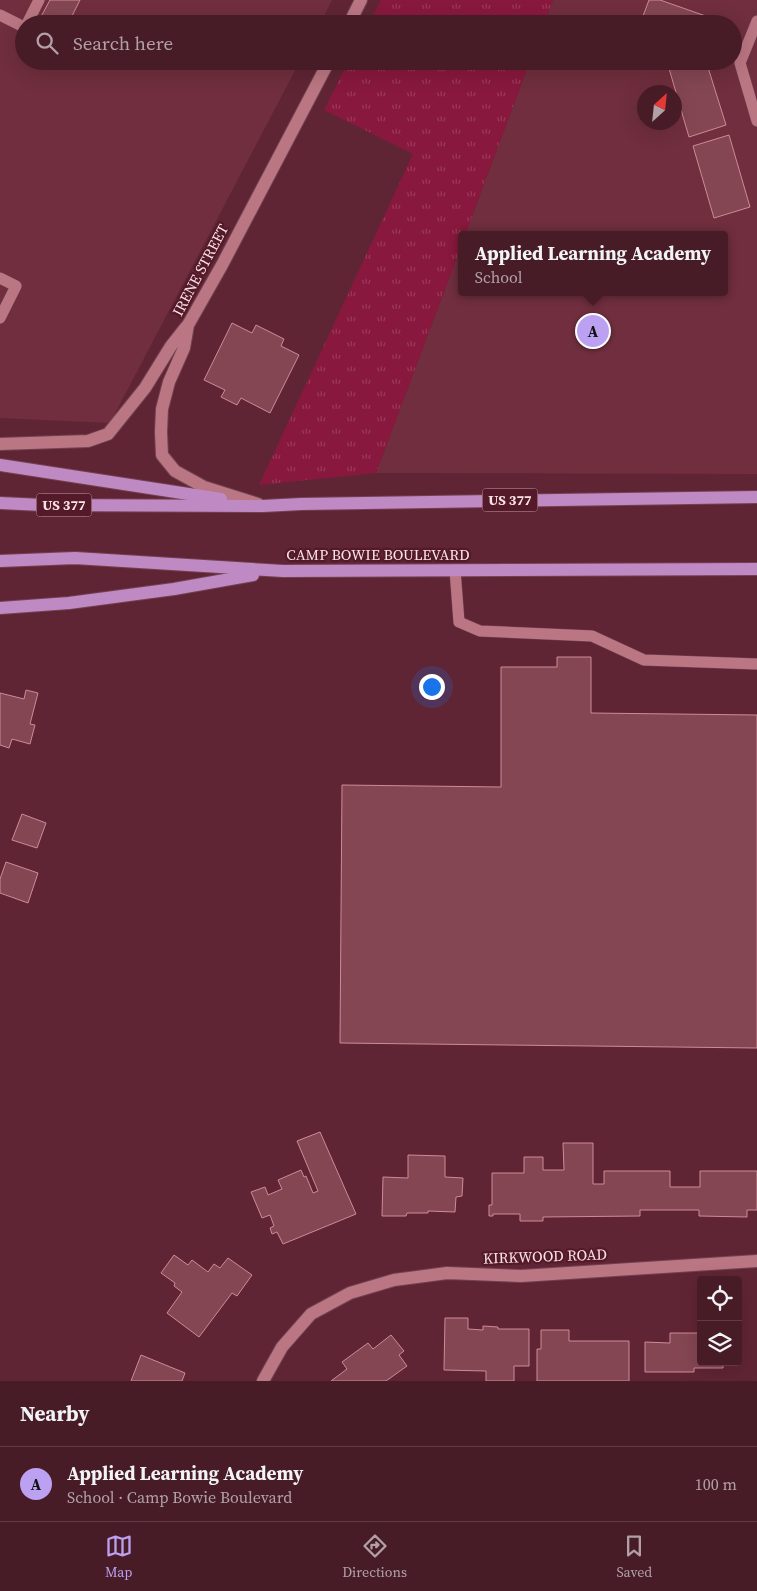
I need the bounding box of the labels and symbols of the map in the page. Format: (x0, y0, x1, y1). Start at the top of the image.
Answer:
north arrow (637, 85, 682, 130)
street label: IRENE STREET (167, 220, 233, 320)
pin: A (577, 312, 609, 350)
road number: US 377 (482, 488, 538, 512)
road number: US 377 (36, 494, 92, 516)
street label: CAMP BOWIE BOULEVARD (286, 544, 470, 565)
your location (419, 674, 445, 700)
street label: KIRKWOOD ROAD (483, 1243, 607, 1269)

